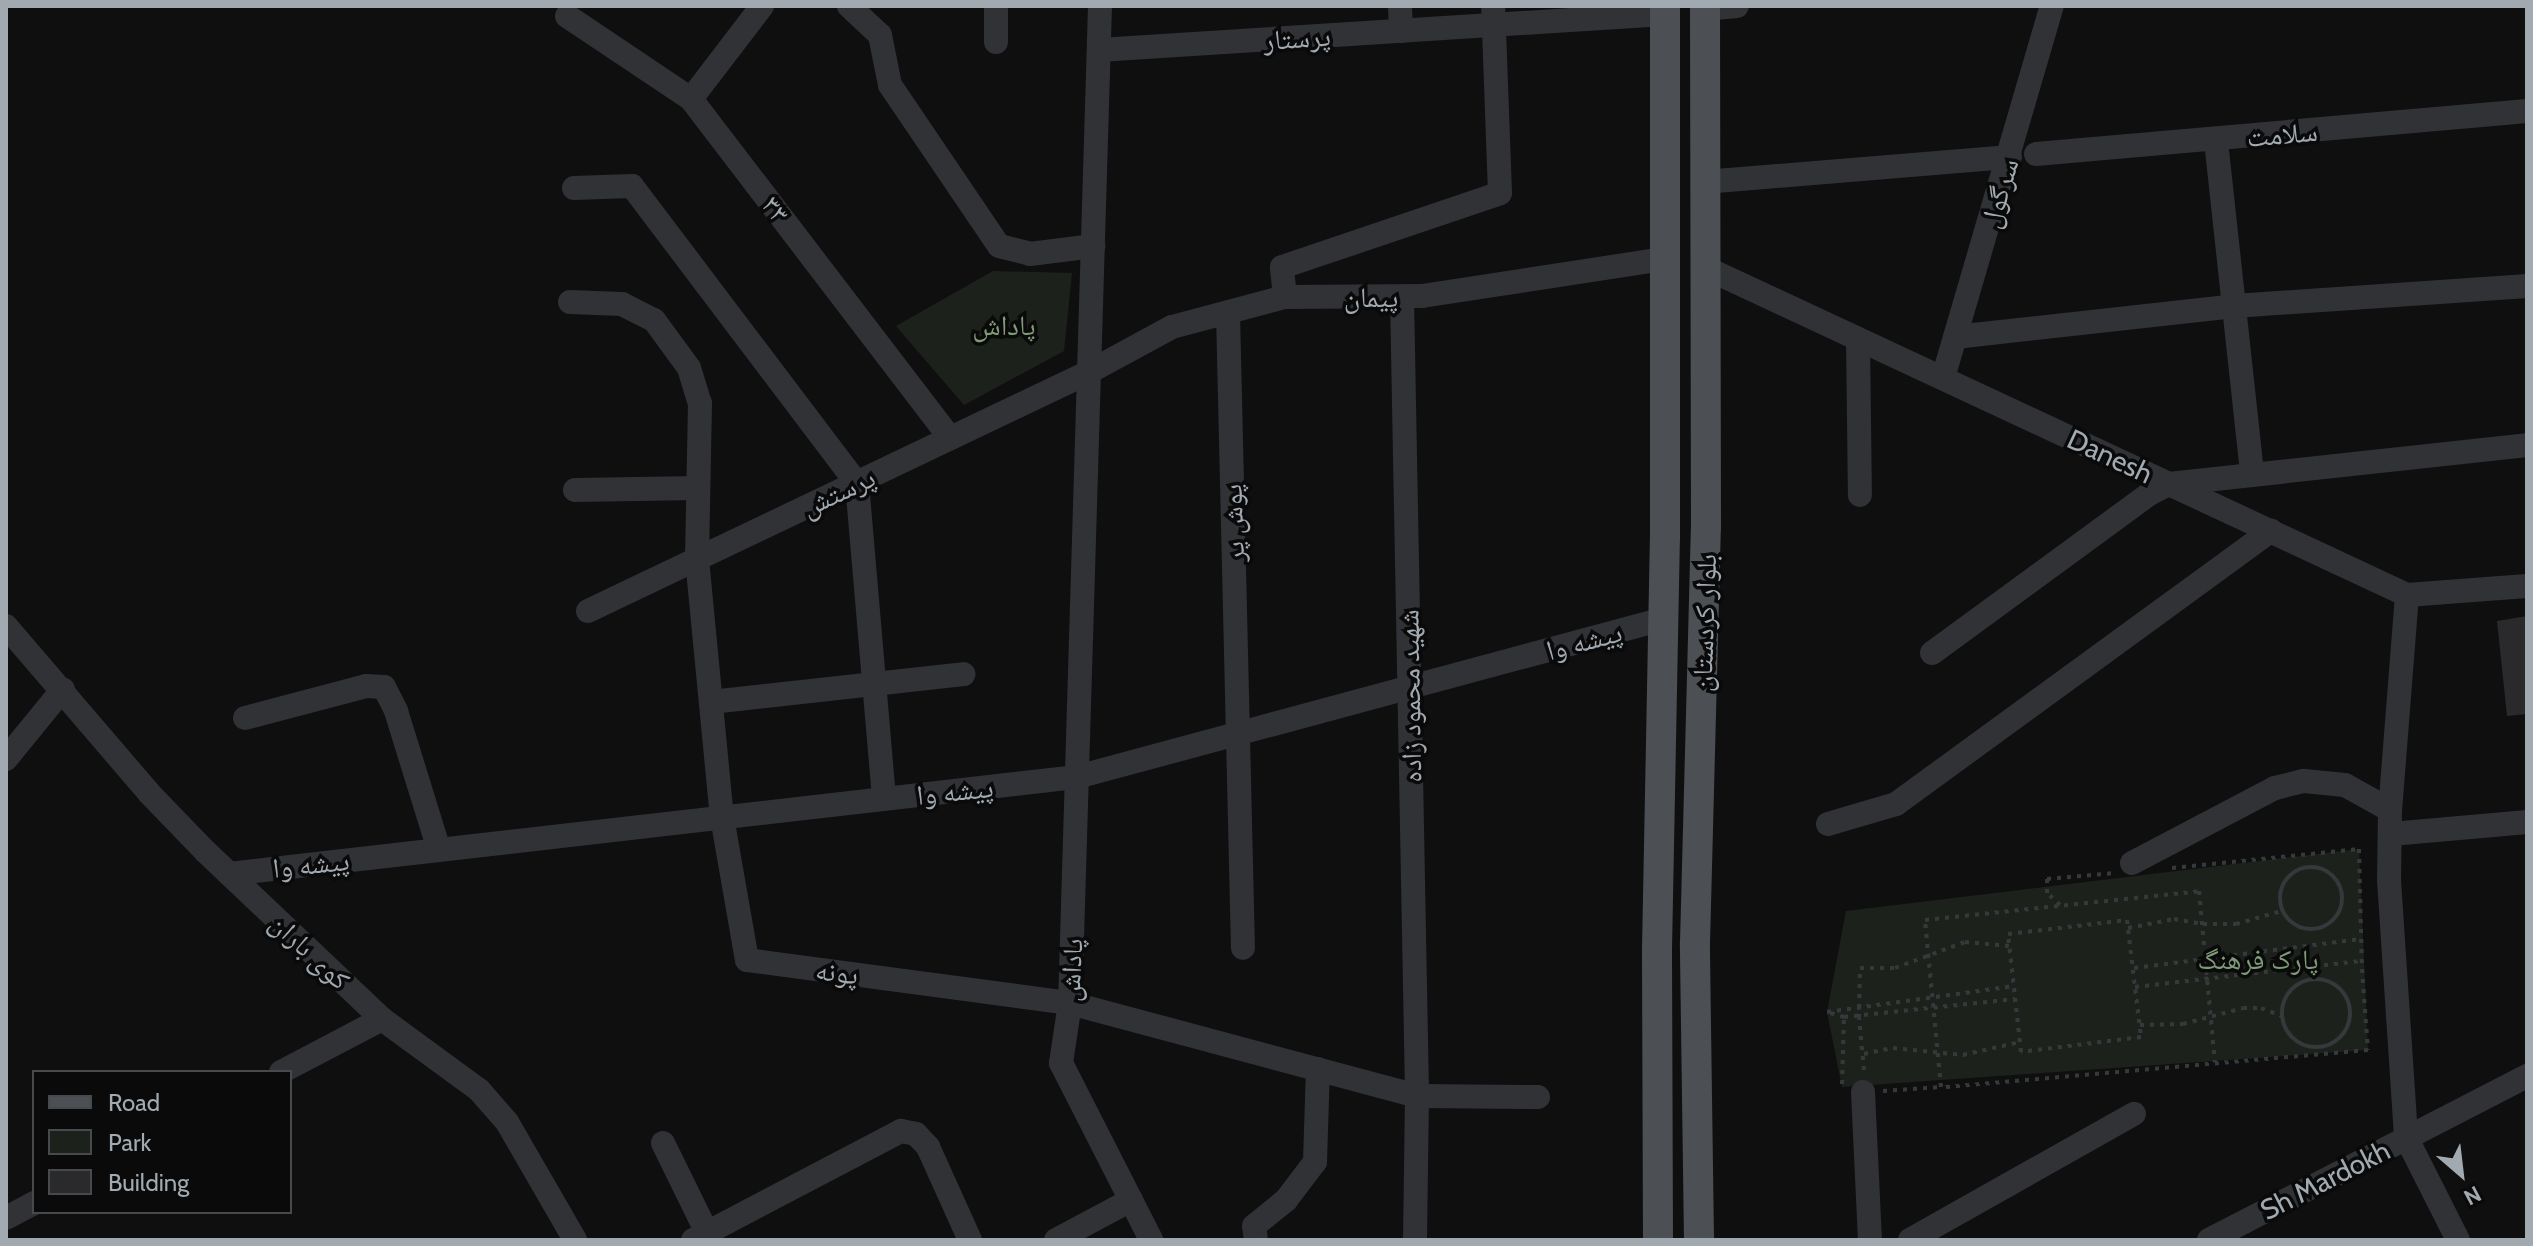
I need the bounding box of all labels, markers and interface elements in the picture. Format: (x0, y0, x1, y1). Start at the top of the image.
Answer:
street label: پرستار (1262, 19, 1332, 57)
street label: سلامت (2245, 114, 2319, 154)
street label: سرگول (1973, 154, 2025, 232)
street label: ۳۳ (755, 189, 797, 229)
street label: پیمان (1344, 280, 1398, 314)
park label: پاداش (972, 308, 1036, 342)
street label: Danesh (2062, 422, 2158, 490)
street label: پرستش (796, 460, 880, 524)
street label: پوش پر (1215, 483, 1251, 563)
street label: بلوار کردستان (1685, 553, 1723, 693)
street label: شهید محمود زاده (1392, 609, 1428, 783)
street label: پیشه وا (1542, 615, 1626, 667)
street label: پیشه وا (915, 770, 995, 812)
street label: پیشه وا (271, 843, 351, 885)
street label: کوی باران (263, 906, 357, 996)
street label: پاداش (1053, 938, 1089, 1002)
park label: پارک فرهنگ (2197, 942, 2319, 976)
street label: پونه (814, 953, 860, 991)
legend (32, 1070, 292, 1214)
text: Road (108, 1088, 160, 1117)
text: Park (108, 1128, 151, 1157)
street label: Sh Mardokh (2255, 1133, 2395, 1227)
north arrow (2421, 1134, 2501, 1214)
text: Building (108, 1168, 189, 1197)
text: N (2459, 1180, 2486, 1211)

